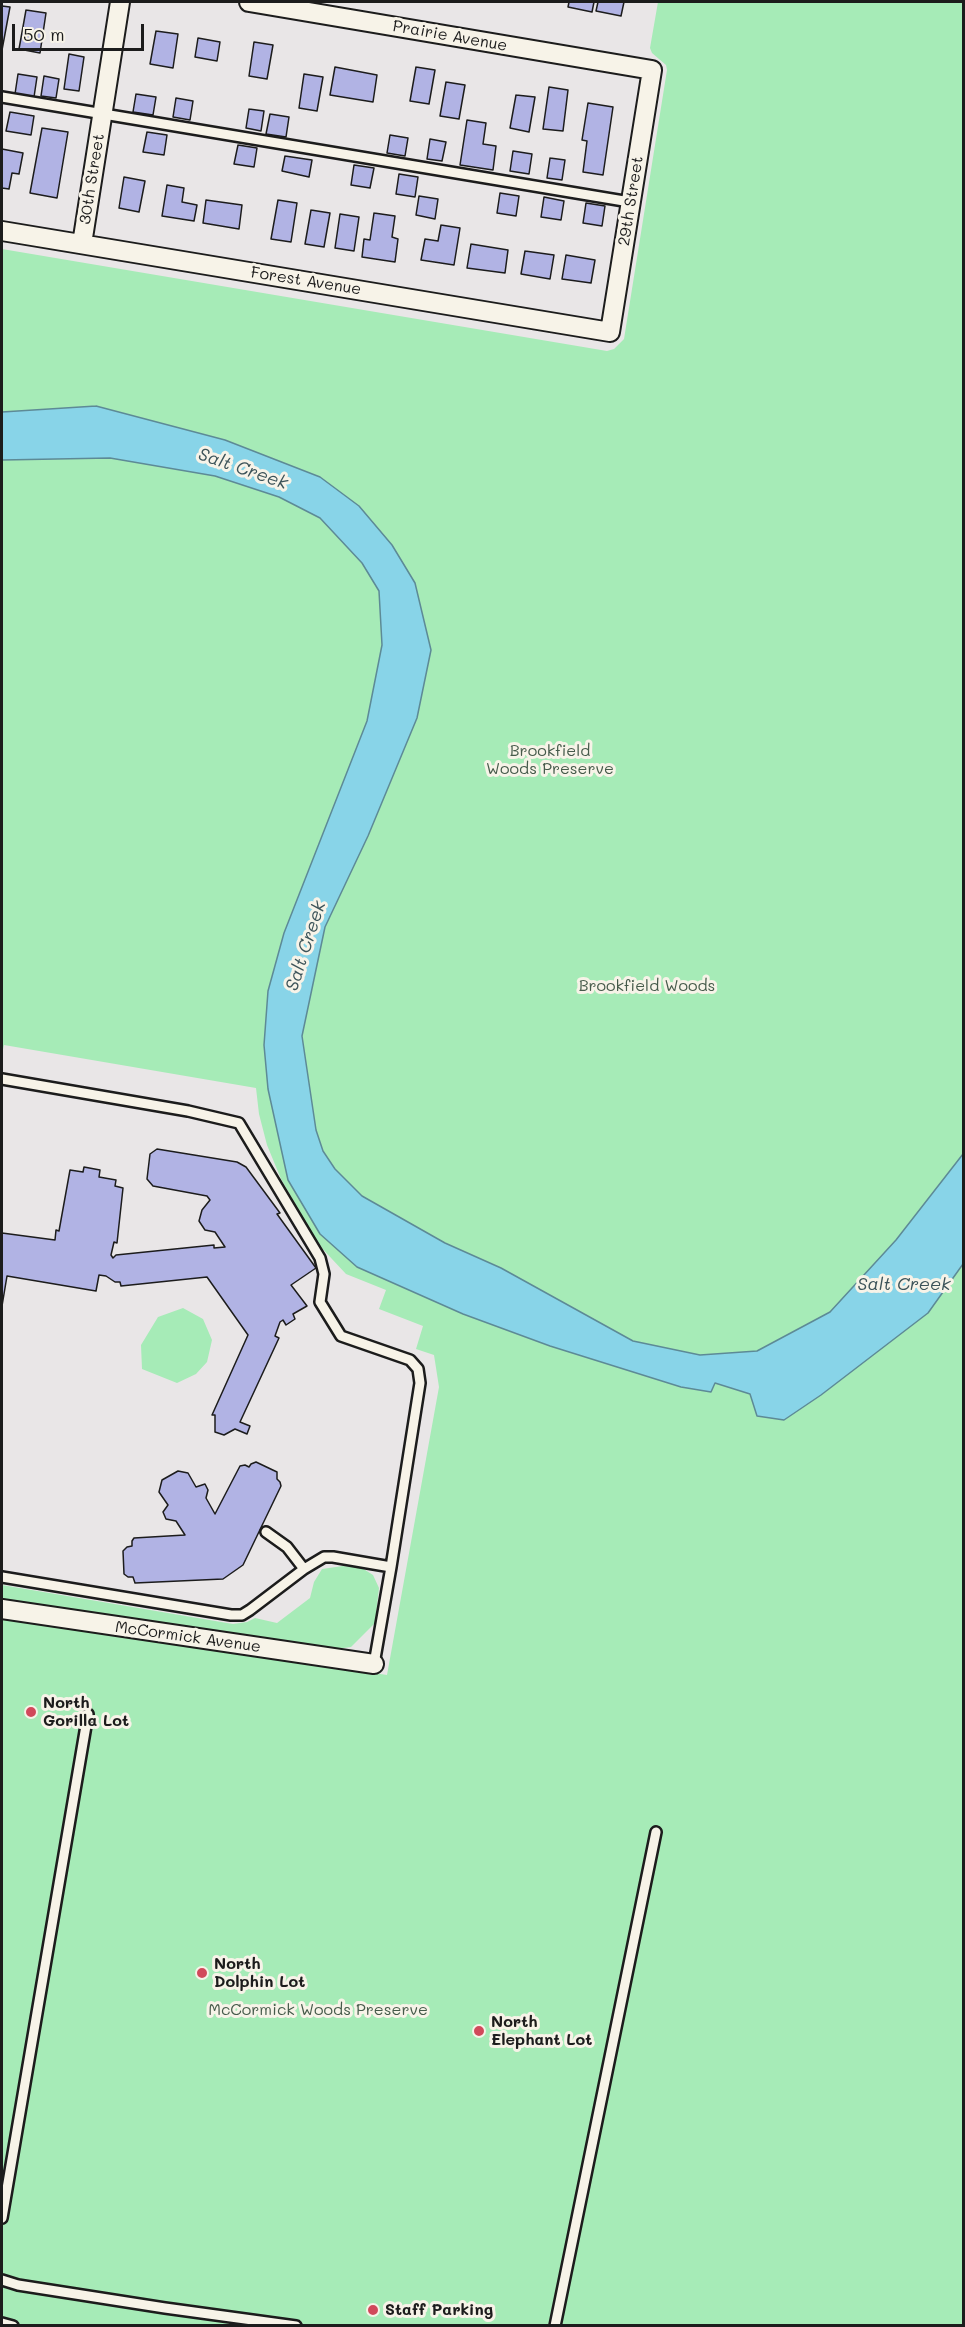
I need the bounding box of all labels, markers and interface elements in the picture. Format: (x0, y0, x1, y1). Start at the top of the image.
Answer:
scale bar (15, 12, 147, 50)
street label: Prairie Avenue (391, 16, 509, 56)
text: 50 m (23, 22, 65, 46)
street label: 30th Street (75, 132, 109, 226)
street label: 29th Street (614, 155, 648, 247)
street label: Forest Avenue (249, 263, 363, 299)
water label: Salt Creek (195, 444, 291, 494)
park label: Brookfield Woods Preserve (486, 741, 614, 779)
water label: Salt Creek (281, 898, 331, 994)
park label: Brookfield Woods (579, 976, 715, 996)
water label: Salt Creek (857, 1273, 951, 1295)
street label: McCormick Avenue (114, 1617, 262, 1657)
place label: North Gorilla Lot (43, 1693, 129, 1731)
marker: North Gorilla Lot (24, 1705, 38, 1719)
place label: North Dolphin Lot (214, 1954, 305, 1992)
marker: North Dolphin Lot (195, 1966, 209, 1980)
park label: McCormick Woods Preserve (208, 2000, 428, 2020)
place label: North Elephant Lot (491, 2012, 592, 2050)
marker: North Elephant Lot (472, 2024, 486, 2038)
place label: Staff Parking (385, 2300, 493, 2320)
marker: Staff Parking (366, 2303, 380, 2317)

